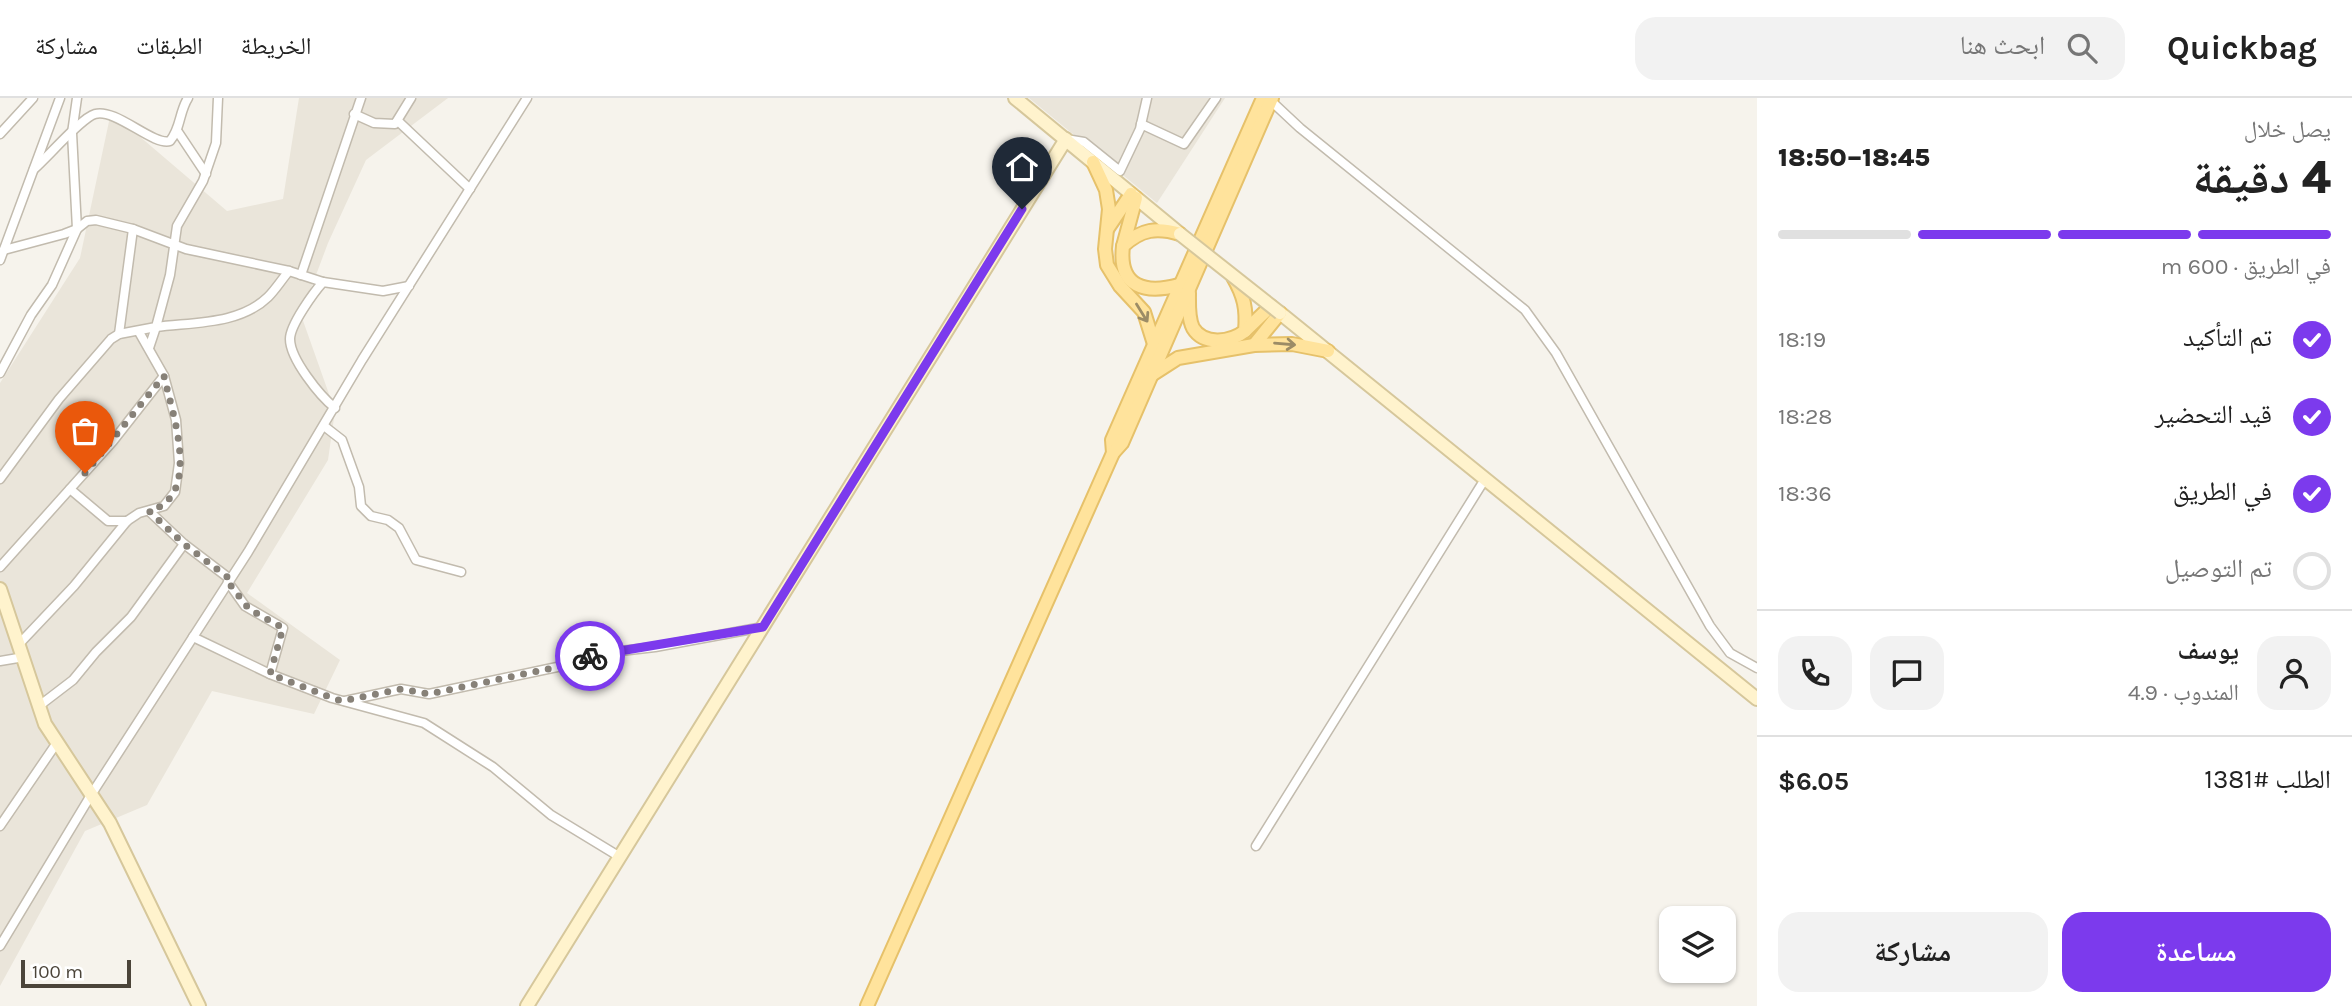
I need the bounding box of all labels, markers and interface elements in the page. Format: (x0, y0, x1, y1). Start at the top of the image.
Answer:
search box (1635, 17, 2125, 80)
icon: search (2063, 29, 2101, 67)
text: Quickbag (2167, 29, 2317, 67)
text: ابحث هنا (1960, 30, 2045, 61)
text: مشاركة (35, 32, 98, 60)
text: الطبقات (136, 32, 203, 60)
text: الخريطة (241, 32, 311, 60)
text: يصل خلال (2244, 116, 2331, 143)
pin (992, 137, 1052, 209)
text: 18:45–18:50 (1778, 142, 1930, 173)
icon: home (1003, 148, 1041, 186)
text: 4 دقيقة (2193, 151, 2331, 205)
text: في الطريق · 600 m (2161, 253, 2331, 280)
one-way arrow (1134, 303, 1149, 322)
icon: check (2293, 321, 2331, 359)
text: تم التأكيد (2183, 322, 2272, 353)
text: 18:19 (1778, 326, 1826, 353)
one-way arrow (1273, 337, 1296, 350)
icon: check (2293, 398, 2331, 436)
text: قيد التحضير (2155, 399, 2272, 430)
pin (55, 401, 115, 473)
text: 18:28 (1778, 403, 1833, 430)
icon: bag (66, 412, 104, 450)
icon: check (2293, 475, 2331, 513)
text: في الطريق (2173, 476, 2272, 507)
text: 18:36 (1778, 480, 1832, 507)
text: تم التوصيل (2165, 553, 2272, 584)
courier (555, 621, 625, 691)
text: يوسف (2178, 635, 2239, 666)
button: phone (1778, 636, 1852, 710)
button: chat (1870, 636, 1944, 710)
button: person (2257, 636, 2331, 710)
icon: bike (571, 637, 609, 675)
text: المندوب · 4.9 (2128, 679, 2239, 706)
text: الطلب #1381 (2204, 764, 2331, 795)
text: $6.05 (1778, 766, 1849, 797)
map controls (1659, 906, 1736, 983)
button: layers (1659, 906, 1736, 983)
button: مشاركة (1778, 912, 2048, 992)
button: مساعدة (2062, 912, 2331, 992)
scale bar (21, 957, 131, 989)
text: 100 m (32, 961, 83, 983)

